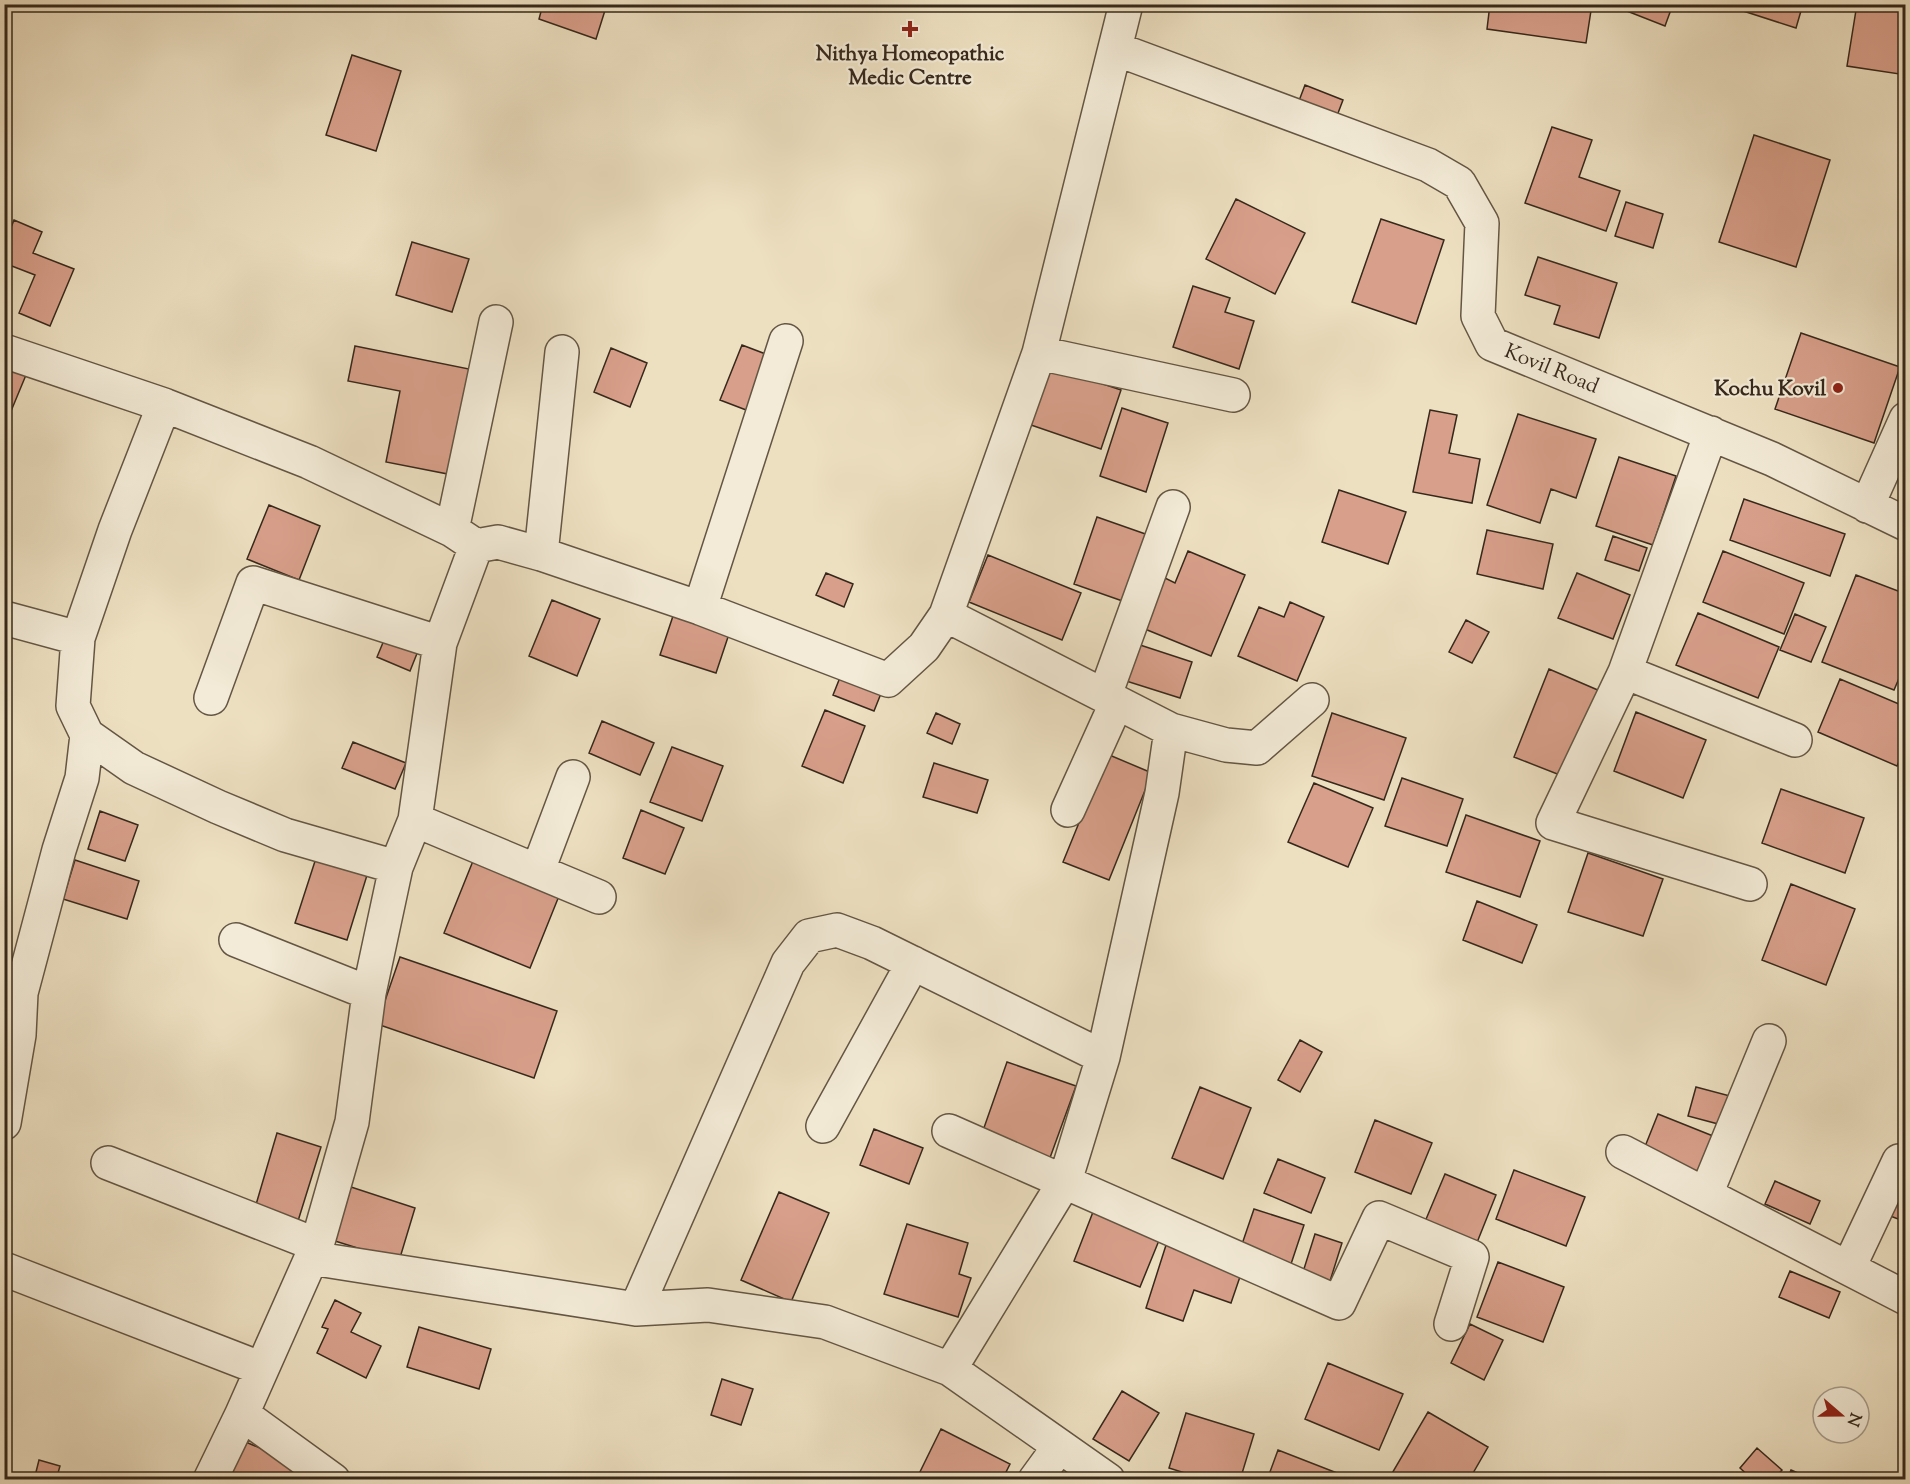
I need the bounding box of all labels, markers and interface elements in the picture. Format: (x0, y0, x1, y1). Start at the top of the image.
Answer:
marker: Nithya Homeopathic Medic Centre (901, 20, 919, 38)
place label: Nithya Homeopathic Medic Centre (816, 40, 1005, 94)
street label: Kovil Road (1499, 337, 1603, 402)
place label: Kochu Kovil (1714, 375, 1826, 405)
marker: Kochu Kovil (1831, 381, 1845, 395)
north arrow (1811, 1385, 1871, 1445)
text: N (1840, 1409, 1866, 1429)

